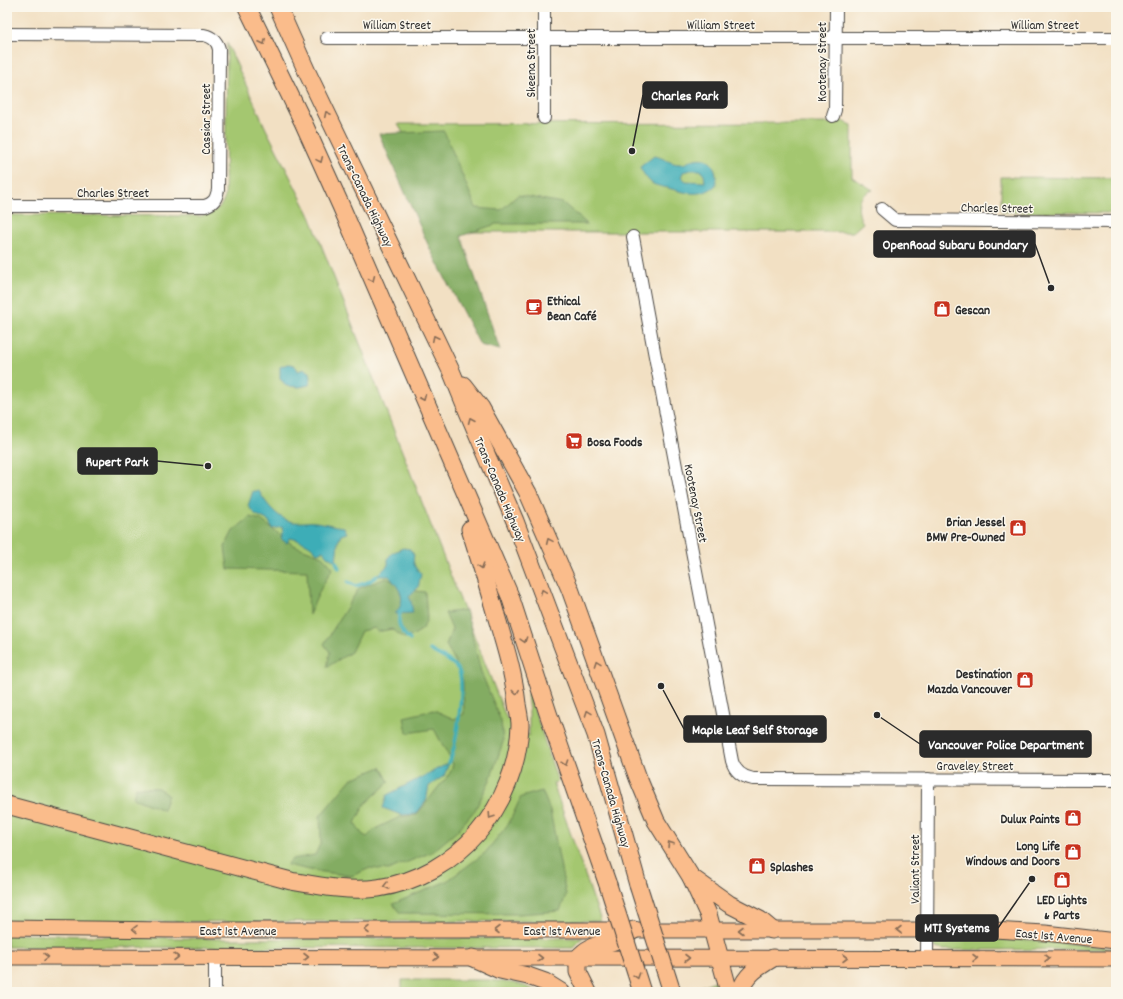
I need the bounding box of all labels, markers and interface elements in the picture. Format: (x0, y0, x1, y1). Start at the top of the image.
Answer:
street label: William Street (363, 17, 431, 36)
street label: William Street (687, 17, 755, 36)
street label: William Street (1011, 17, 1079, 36)
street label: Kootenay Street (814, 22, 833, 102)
street label: Skeena Street (523, 28, 542, 98)
one-way arrow (258, 38, 266, 46)
callout: Charles Park (643, 82, 727, 108)
street label: Cassiar Street (198, 83, 217, 155)
text: Charles Park (651, 87, 719, 107)
one-way arrow (324, 111, 332, 118)
street label: Trans-Canada Highway (331, 141, 397, 251)
one-way arrow (315, 156, 323, 163)
street label: Charles Street (77, 185, 149, 204)
street label: Charles Street (961, 199, 1033, 220)
callout: OpenRoad Subaru Boundary (874, 231, 1035, 257)
text: OpenRoad Subaru Boundary (882, 236, 1029, 256)
one-way arrow (367, 275, 375, 282)
place label: Ethical Bean Café (547, 293, 597, 327)
cafe icon: Ethical Bean Café (524, 297, 544, 317)
shop icon: Gescan (932, 299, 952, 319)
place label: Gescan (955, 302, 990, 321)
one-way arrow (432, 334, 440, 342)
one-way arrow (418, 394, 426, 402)
one-way arrow (468, 416, 476, 424)
supermarket icon: Bosa Foods (564, 431, 584, 451)
place label: Bosa Foods (587, 434, 643, 453)
street label: Trans-Canada Highway (468, 435, 530, 546)
callout: Rupert Park (78, 448, 157, 474)
text: Rupert Park (86, 453, 149, 473)
street label: Kootenay Street (678, 462, 712, 545)
place label: Brian Jessel BMW Pre-Owned (926, 514, 1006, 548)
shop icon: Brian Jessel BMW Pre-Owned (1008, 518, 1028, 538)
one-way arrow (545, 537, 553, 544)
one-way arrow (476, 563, 485, 570)
one-way arrow (539, 588, 547, 595)
one-way arrow (519, 636, 528, 643)
one-way arrow (593, 660, 602, 667)
place label: Destination Mazda Vancouver (927, 666, 1013, 700)
shop icon: Destination Mazda Vancouver (1015, 670, 1035, 690)
one-way arrow (511, 689, 520, 695)
one-way arrow (584, 710, 593, 717)
callout: Maple Leaf Self Storage (684, 716, 826, 742)
text: Maple Leaf Self Storage (692, 721, 818, 741)
callout: Vancouver Police Department (920, 731, 1091, 757)
text: Vancouver Police Department (928, 736, 1085, 756)
street label: Trans-Canada Highway (585, 737, 634, 851)
street label: Graveley Street (936, 758, 1014, 777)
one-way arrow (561, 760, 569, 767)
shop icon: Dulux Paints (1063, 808, 1083, 828)
one-way arrow (489, 811, 496, 818)
place label: Dulux Paints (1001, 811, 1061, 830)
street label: Valiant Street (907, 834, 926, 904)
place label: Long Life Windows and Doors (966, 838, 1061, 872)
one-way arrow (668, 841, 675, 848)
shop icon: Long Life Windows and Doors (1063, 842, 1083, 862)
shop icon: Splashes (747, 856, 767, 876)
place label: Splashes (770, 859, 814, 878)
shop icon: LED Lights & Parts (1052, 870, 1072, 890)
one-way arrow (383, 881, 390, 890)
place label: LED Lights & Parts (1037, 892, 1088, 926)
callout: MTI Systems (916, 915, 998, 941)
text: MTI Systems (924, 919, 990, 939)
street label: East 1st Avenue (200, 923, 277, 942)
street label: East 1st Avenue (524, 923, 601, 942)
one-way arrow (132, 925, 138, 934)
street label: East 1st Avenue (1015, 925, 1093, 950)
one-way arrow (364, 926, 370, 934)
one-way arrow (494, 926, 500, 934)
one-way arrow (738, 926, 744, 934)
one-way arrow (896, 926, 902, 934)
one-way arrow (43, 953, 49, 961)
one-way arrow (173, 953, 179, 961)
one-way arrow (303, 953, 309, 961)
one-way arrow (433, 953, 439, 961)
one-way arrow (537, 954, 543, 962)
one-way arrow (684, 954, 690, 962)
one-way arrow (842, 954, 848, 962)
one-way arrow (972, 954, 978, 962)
one-way arrow (1044, 954, 1050, 962)
one-way arrow (632, 972, 641, 979)

